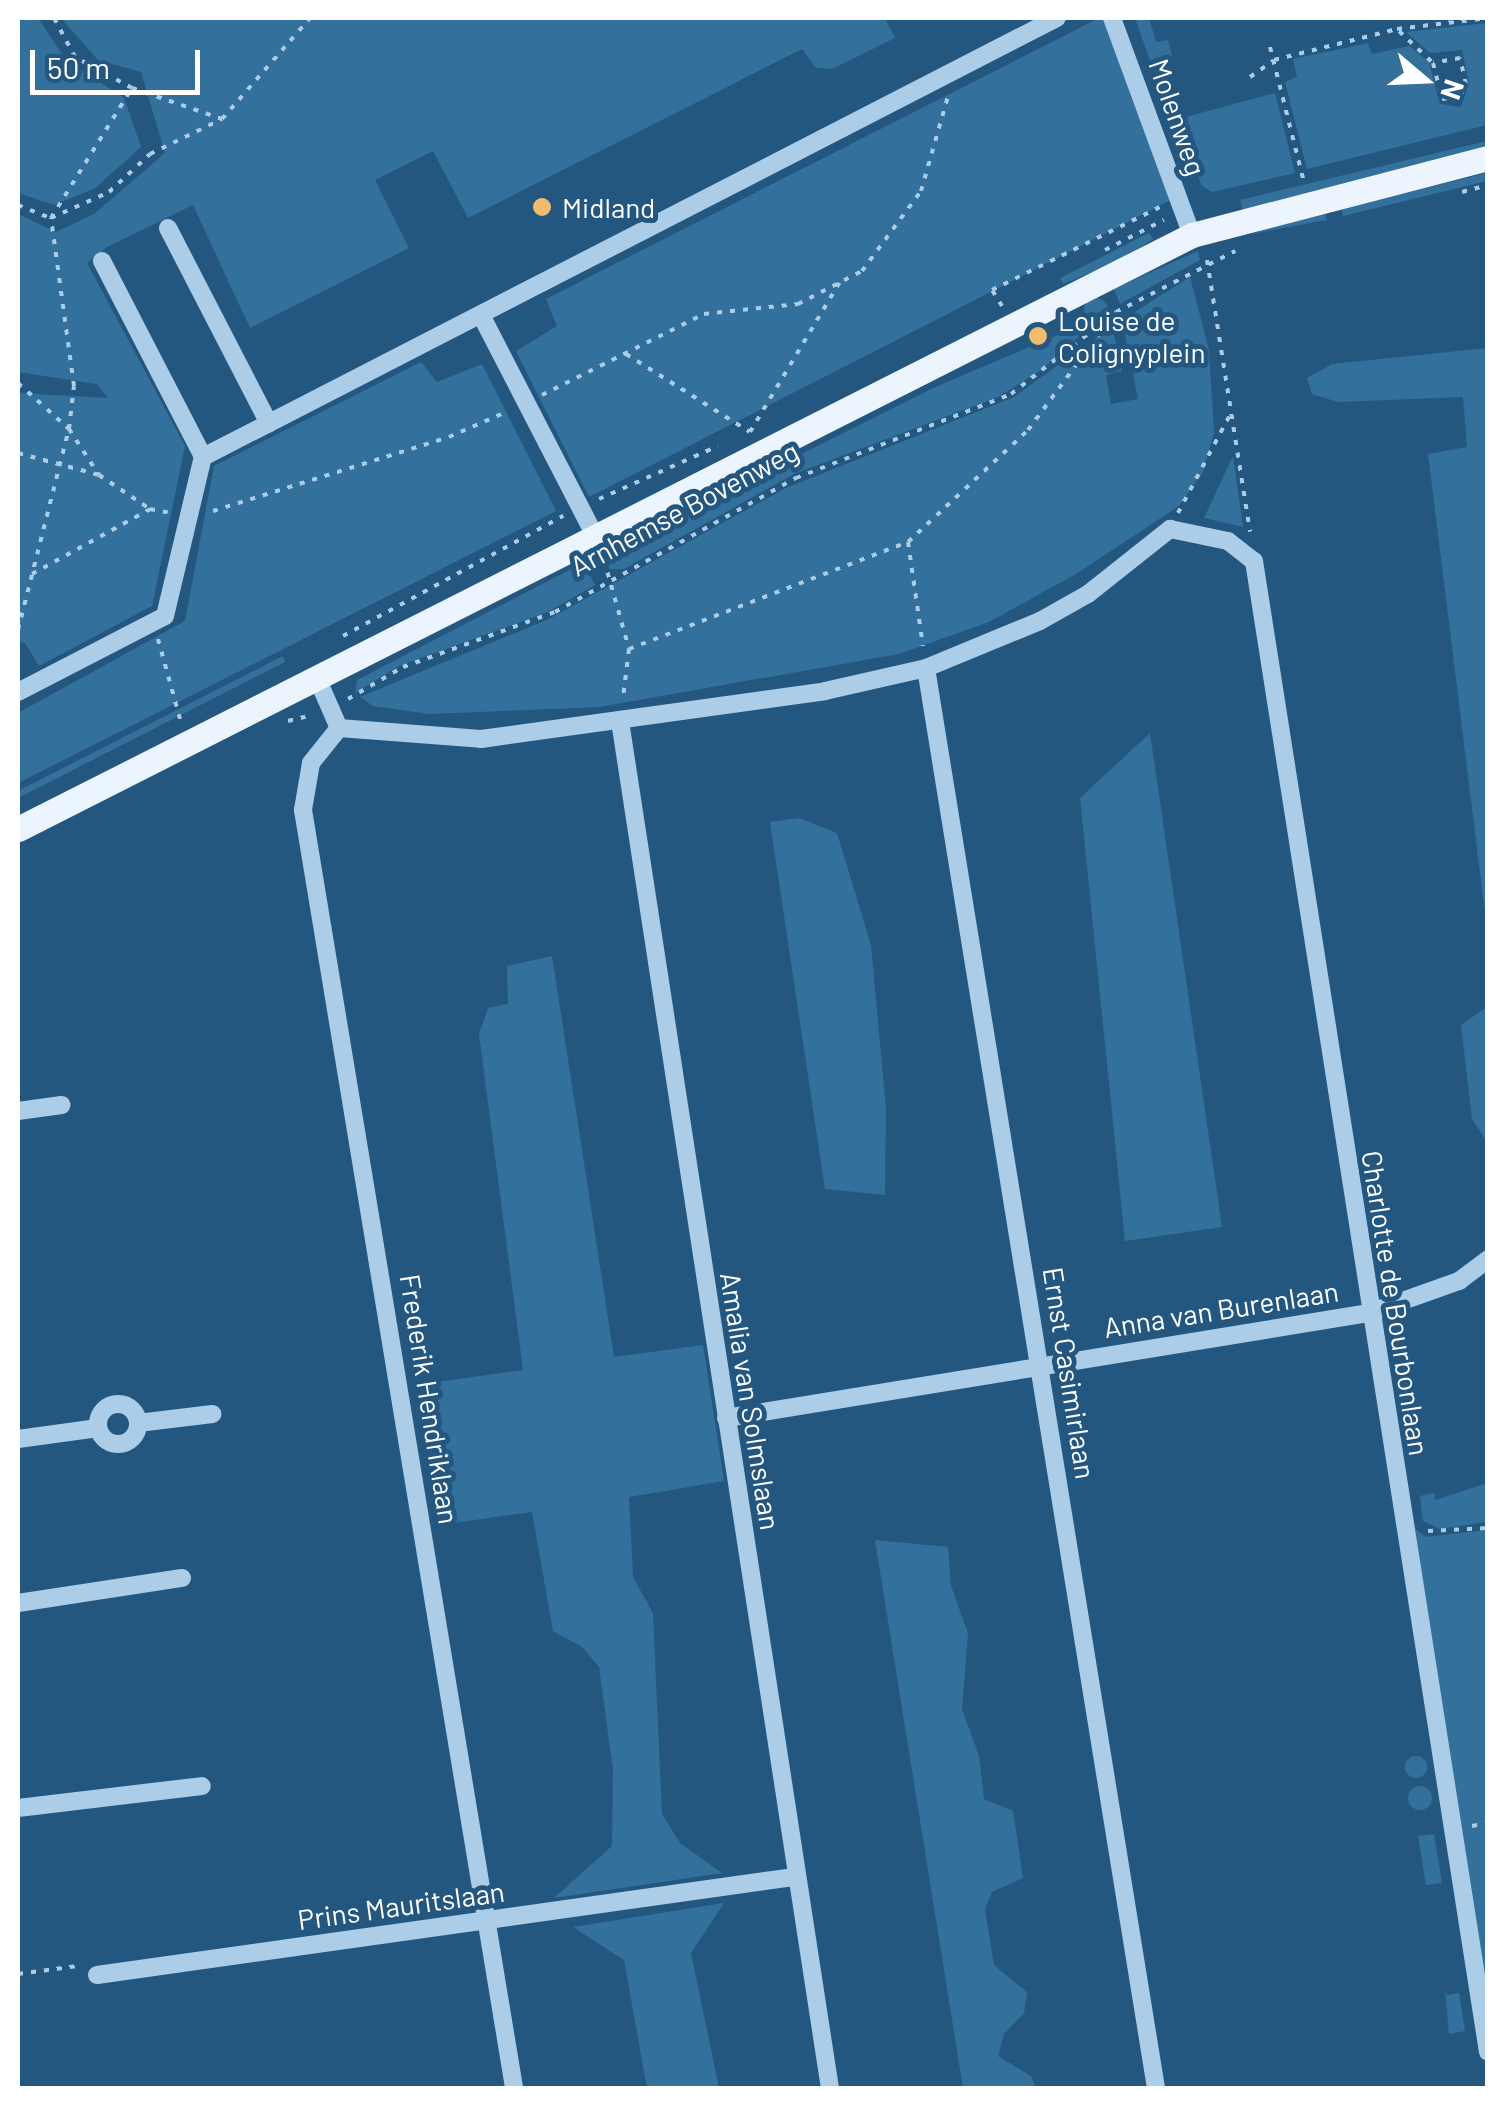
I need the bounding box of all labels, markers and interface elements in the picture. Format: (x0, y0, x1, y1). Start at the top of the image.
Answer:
scale bar (35, 30, 205, 92)
north arrow (1375, 30, 1475, 130)
text: 50 m (47, 49, 110, 85)
street label: Molenweg (1142, 54, 1214, 180)
text: N (1434, 75, 1472, 104)
place label: Midland (562, 190, 655, 224)
marker: Midland (531, 196, 553, 218)
place label: Louise de Colignyplein (1058, 303, 1206, 369)
marker: Louise de Colignyplein (1027, 325, 1049, 347)
street label: Arnhemse Bovenweg (564, 434, 804, 582)
street label: Charlotte de Bourbonlaan (1355, 1148, 1437, 1458)
street label: Ernst Casimirlaan (1037, 1265, 1103, 1481)
street label: Amalia van Solmslaan (714, 1270, 788, 1532)
street label: Frederik Hendriklaan (394, 1272, 466, 1526)
street label: Anna van Burenlaan (1101, 1274, 1341, 1344)
street label: Prins Mauritslaan (295, 1874, 507, 1936)

